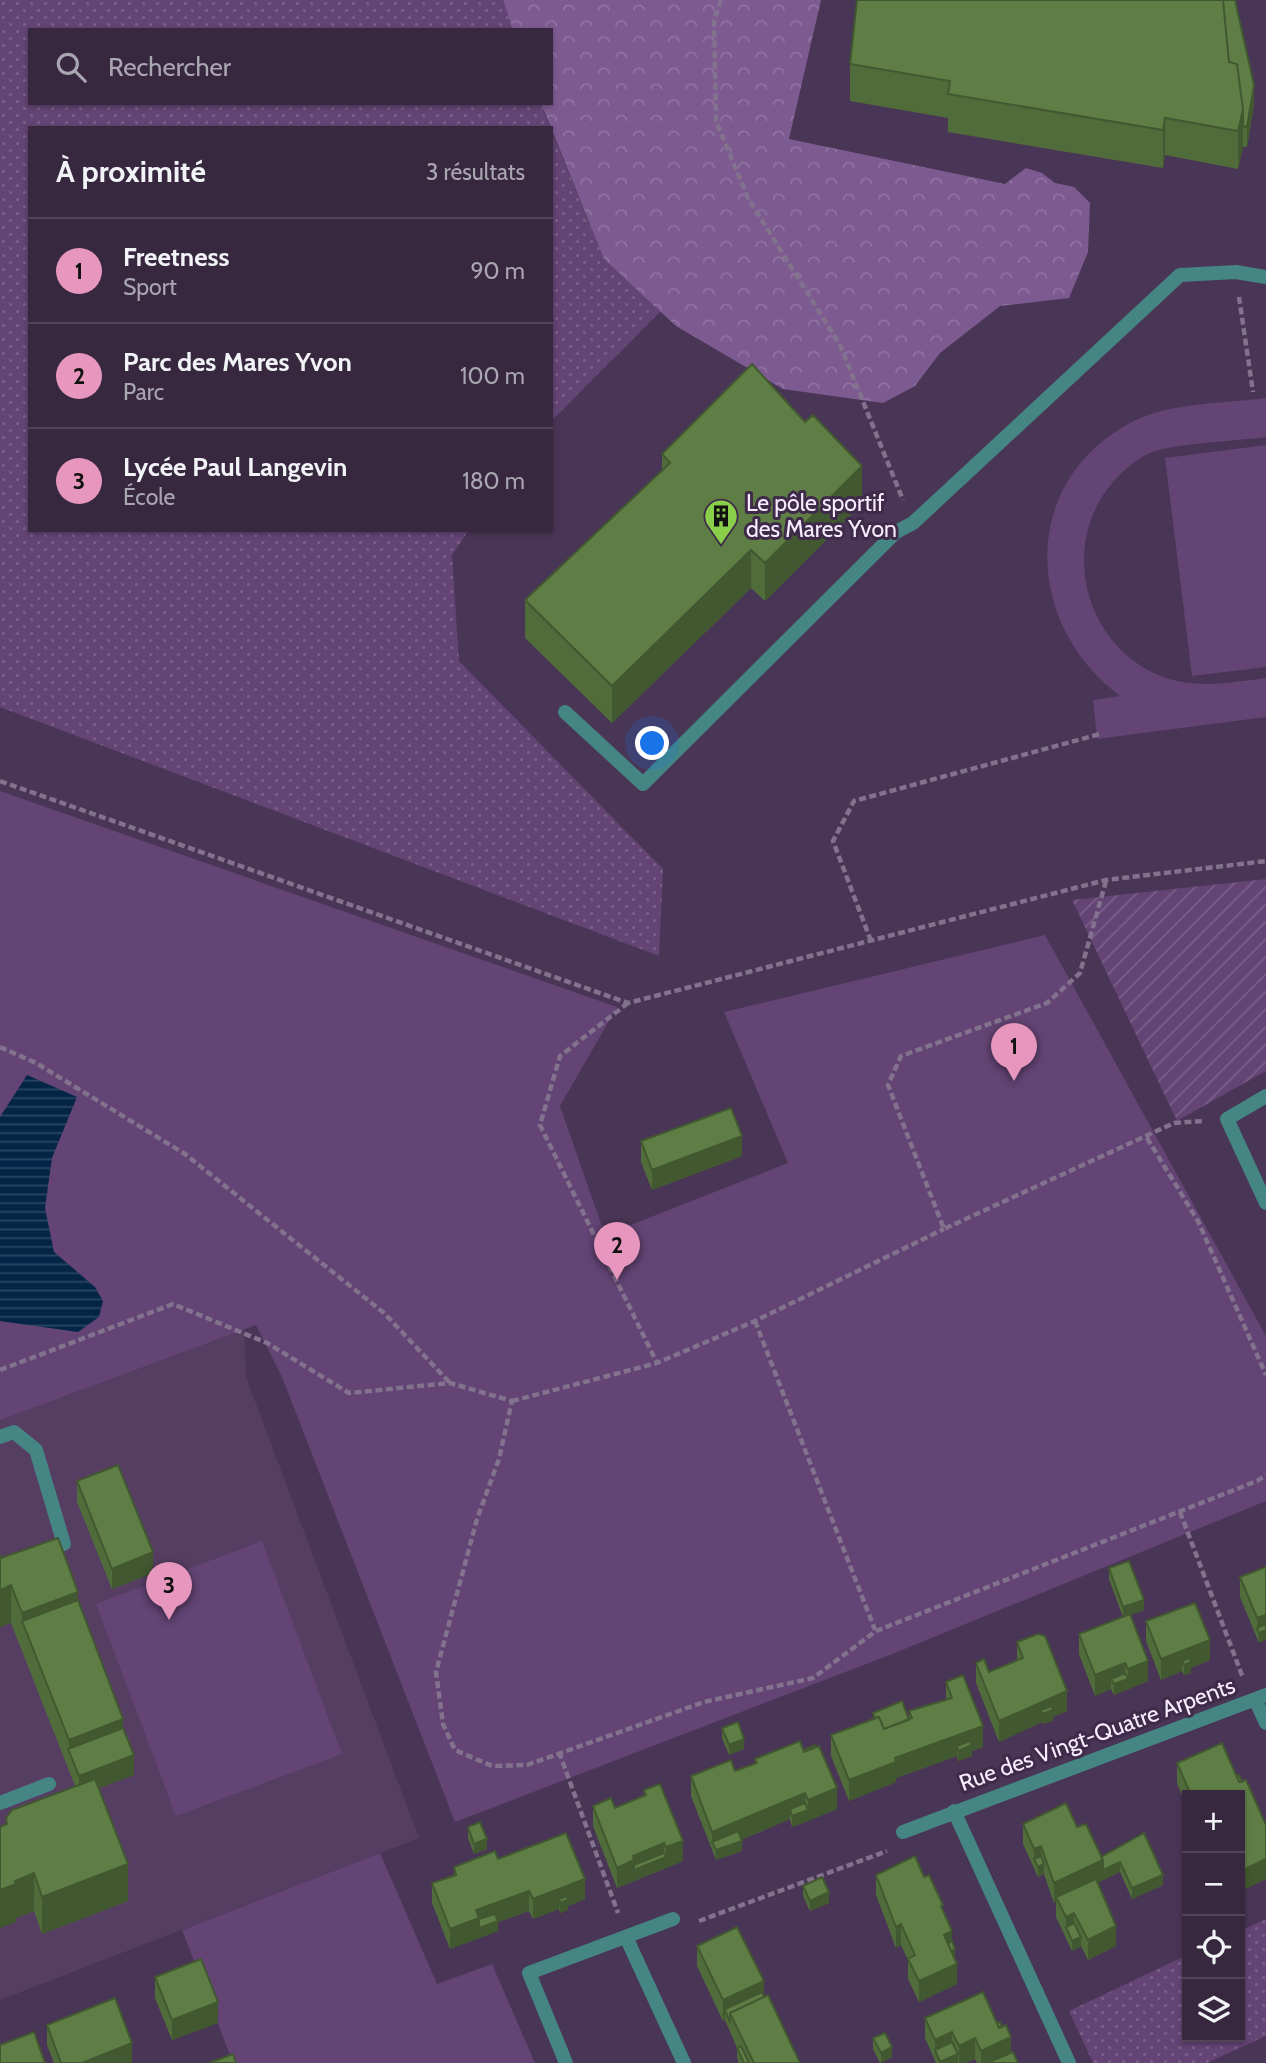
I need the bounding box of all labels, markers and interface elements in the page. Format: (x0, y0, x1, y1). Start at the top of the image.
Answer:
search box (28, 28, 553, 105)
icon: search (52, 48, 90, 86)
text: Rechercher (108, 51, 231, 83)
text: À proximité (56, 153, 206, 190)
text: 3 résultats (426, 158, 525, 186)
text: Freetness (123, 241, 230, 273)
text: 1 (75, 257, 83, 285)
text: 90 m (471, 257, 525, 285)
text: Sport (123, 273, 177, 301)
text: Parc des Mares Yvon (123, 346, 352, 378)
text: 2 (73, 362, 85, 390)
text: 100 m (460, 362, 525, 390)
text: Parc (123, 378, 164, 406)
text: Lycée Paul Langevin (123, 451, 347, 483)
text: 3 (73, 467, 85, 495)
text: 180 m (462, 467, 525, 495)
text: École (123, 483, 175, 511)
place label: Le pôle sportif des Mares Yvon (746, 489, 897, 543)
building icon: Le pôle sportif des Mares Yvon (702, 497, 740, 546)
your location (635, 726, 669, 760)
pin: 1 (991, 1023, 1037, 1081)
pin: 2 (594, 1222, 640, 1280)
pin: 3 (146, 1562, 192, 1620)
street label: Rue des Vingt-Quatre Arpents (955, 1671, 1239, 1797)
map controls (1182, 1790, 1245, 2042)
button: + (1182, 1790, 1245, 1853)
button: − (1182, 1853, 1245, 1916)
button: locate (1182, 1916, 1245, 1979)
button: layers (1182, 1979, 1245, 2042)

